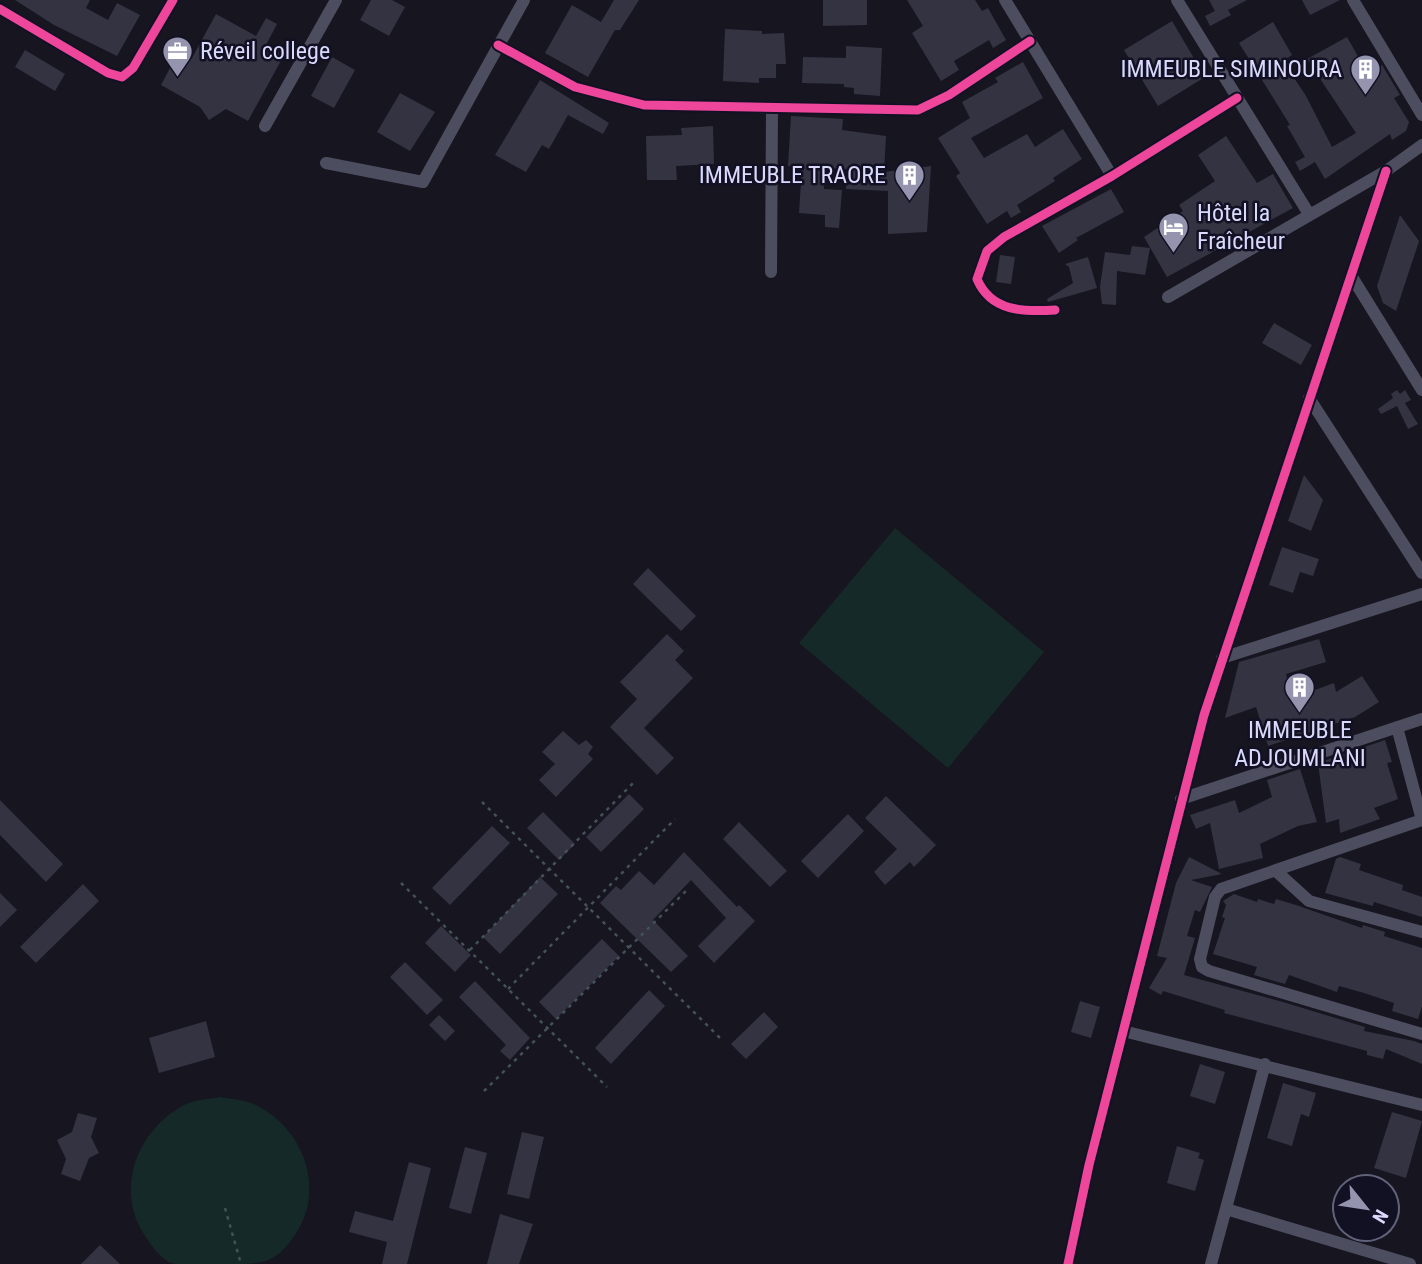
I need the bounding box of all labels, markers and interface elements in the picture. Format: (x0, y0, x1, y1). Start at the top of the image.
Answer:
office icon: Réveil college (160, 34, 194, 78)
place label: Réveil college (200, 37, 330, 65)
building icon: IMMEUBLE SIMINOURA (1348, 52, 1382, 96)
place label: IMMEUBLE SIMINOURA (1120, 55, 1342, 83)
building icon: IMMEUBLE TRAORE (892, 158, 926, 202)
place label: IMMEUBLE TRAORE (699, 161, 886, 189)
place label: Hôtel la Fraîcheur (1197, 199, 1285, 255)
hotel icon: Hôtel la Fraîcheur (1157, 210, 1191, 254)
building icon: IMMEUBLE ADJOUMLANI (1283, 671, 1317, 715)
place label: IMMEUBLE ADJOUMLANI (1234, 716, 1366, 772)
north arrow (1331, 1173, 1401, 1243)
text: N (1367, 1205, 1393, 1227)

